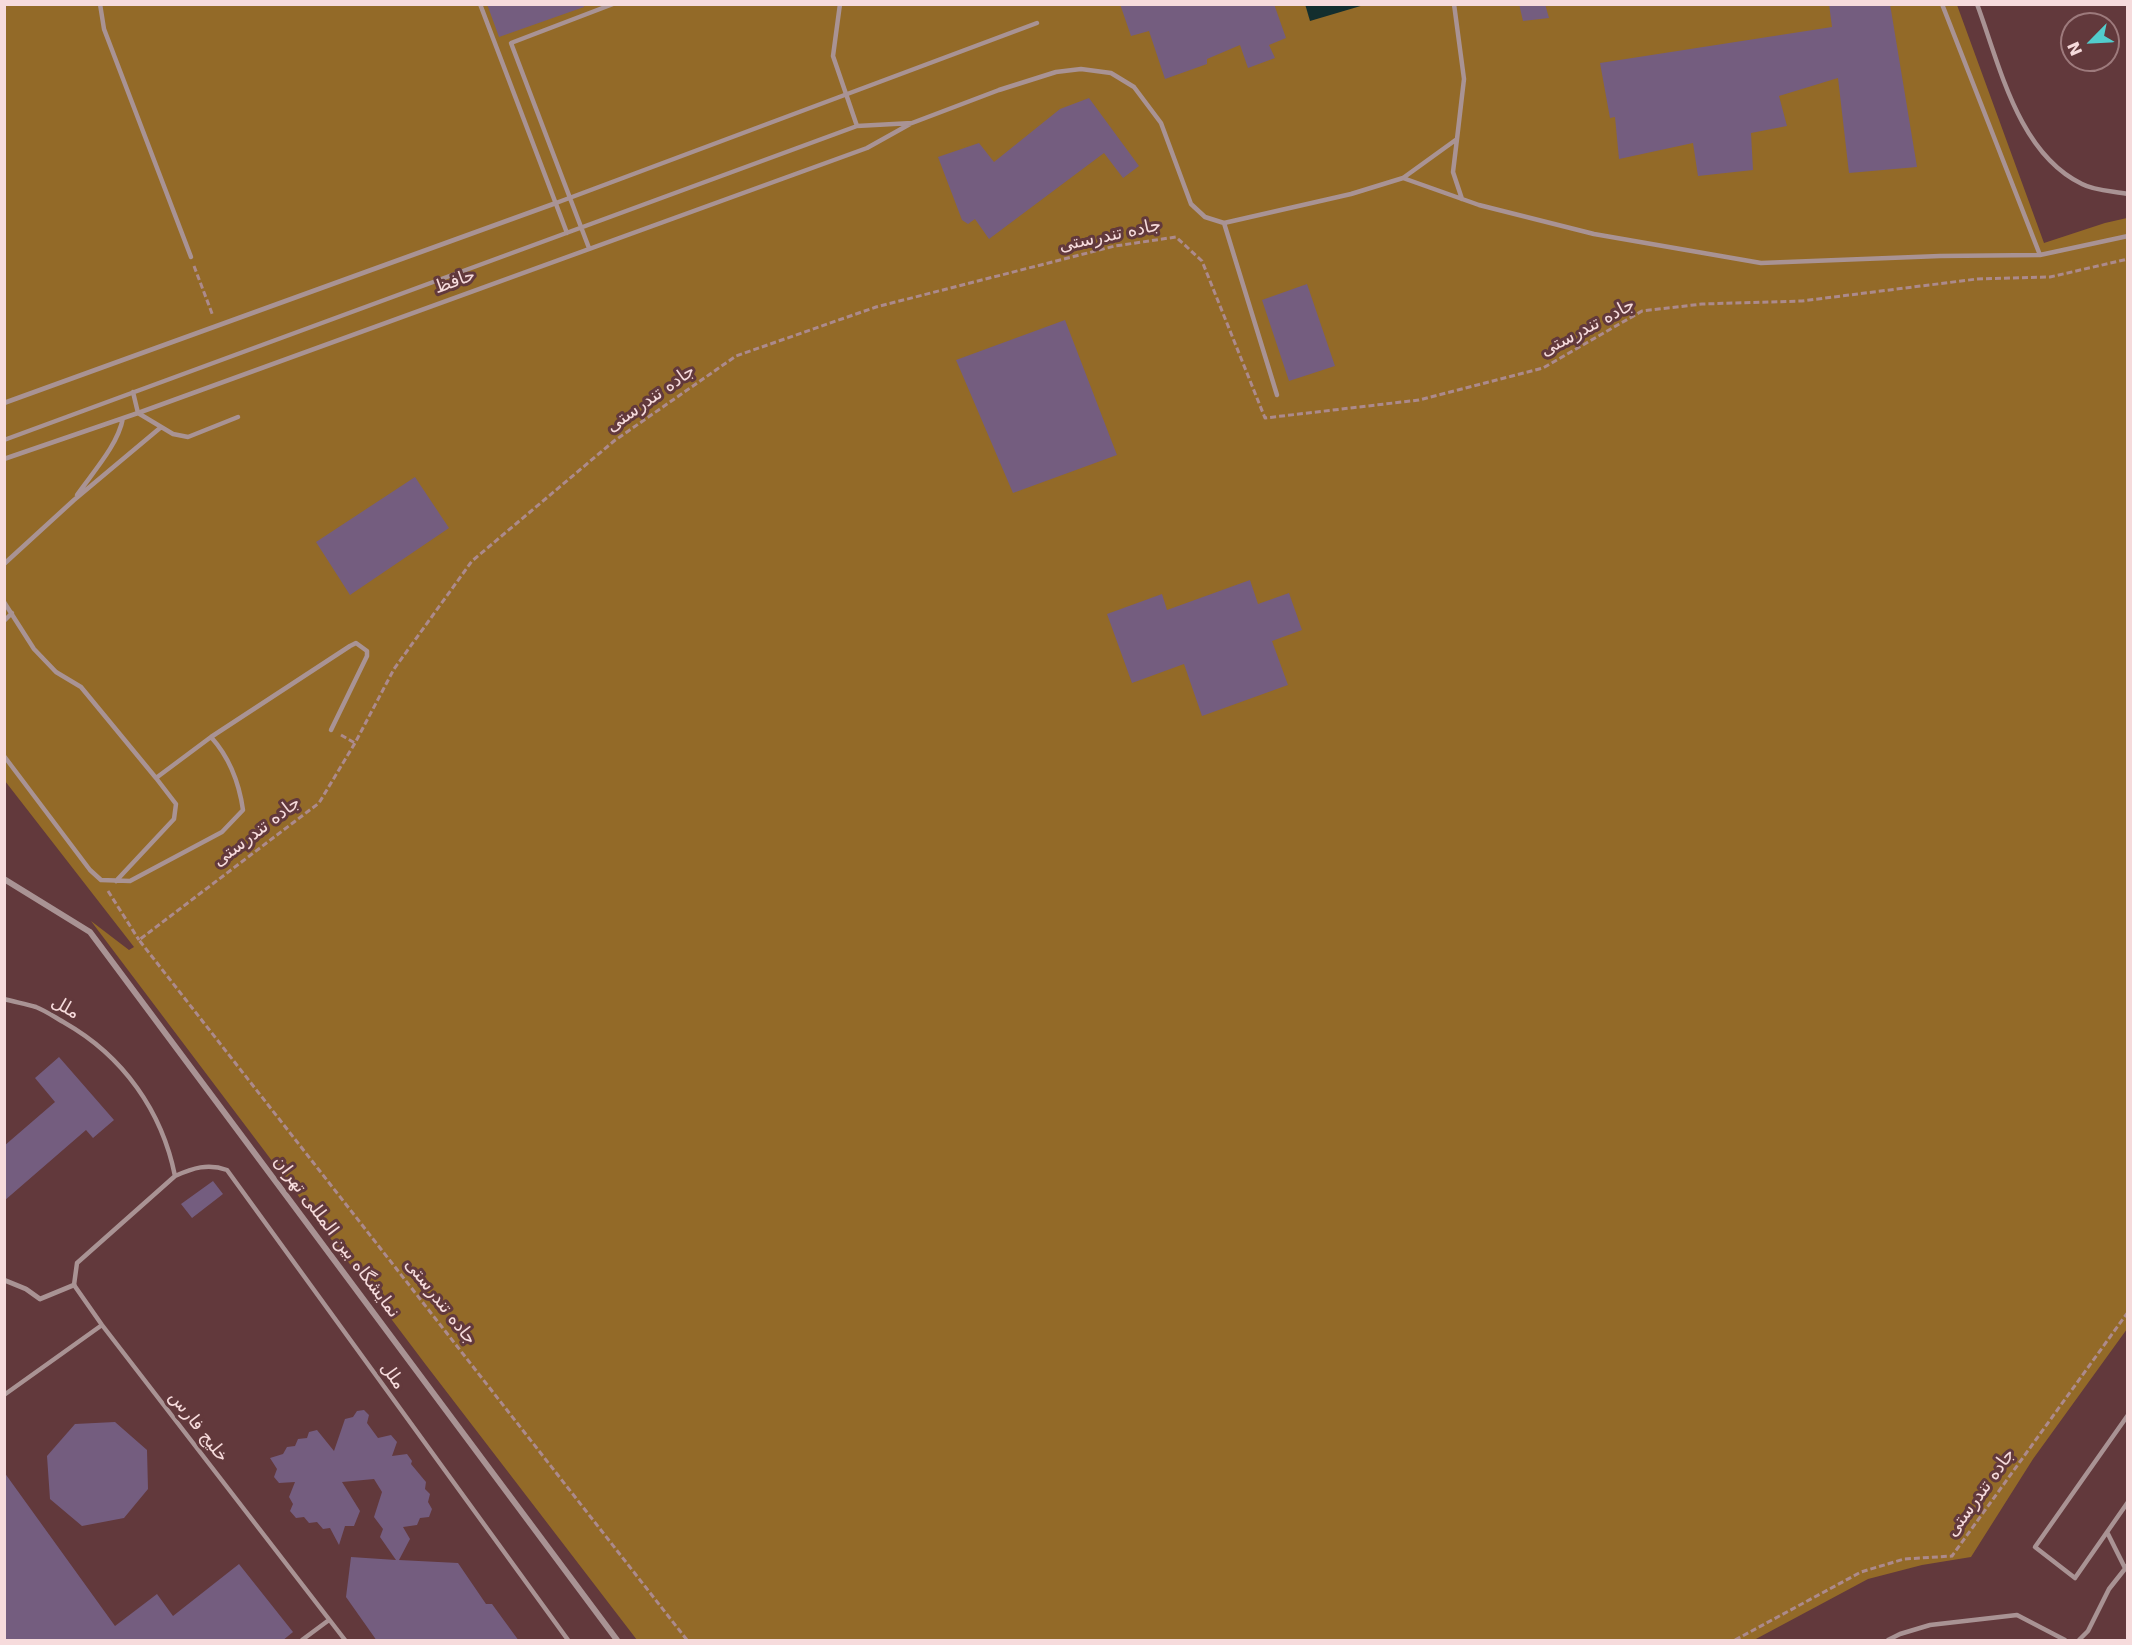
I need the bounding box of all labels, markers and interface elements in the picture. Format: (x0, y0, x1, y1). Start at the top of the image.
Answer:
north arrow (2060, 12, 2120, 72)
text: N (2064, 39, 2086, 59)
street label: جاده تندرستی (1057, 215, 1163, 257)
street label: حافظ (431, 265, 479, 299)
street label: جاده تندرستی (1537, 294, 1639, 362)
street label: جاده تندرستی (602, 360, 700, 438)
street label: جاده تندرستی (209, 792, 305, 872)
street label: ملل (47, 991, 83, 1025)
street label: نمایشگاه بین المللی تهران (268, 1152, 404, 1322)
street label: جاده تندرستی (400, 1254, 480, 1350)
street label: ملل (375, 1358, 409, 1394)
street label: خلیج فارس (163, 1387, 233, 1467)
street label: جاده تندرستی (1942, 1445, 2020, 1541)

